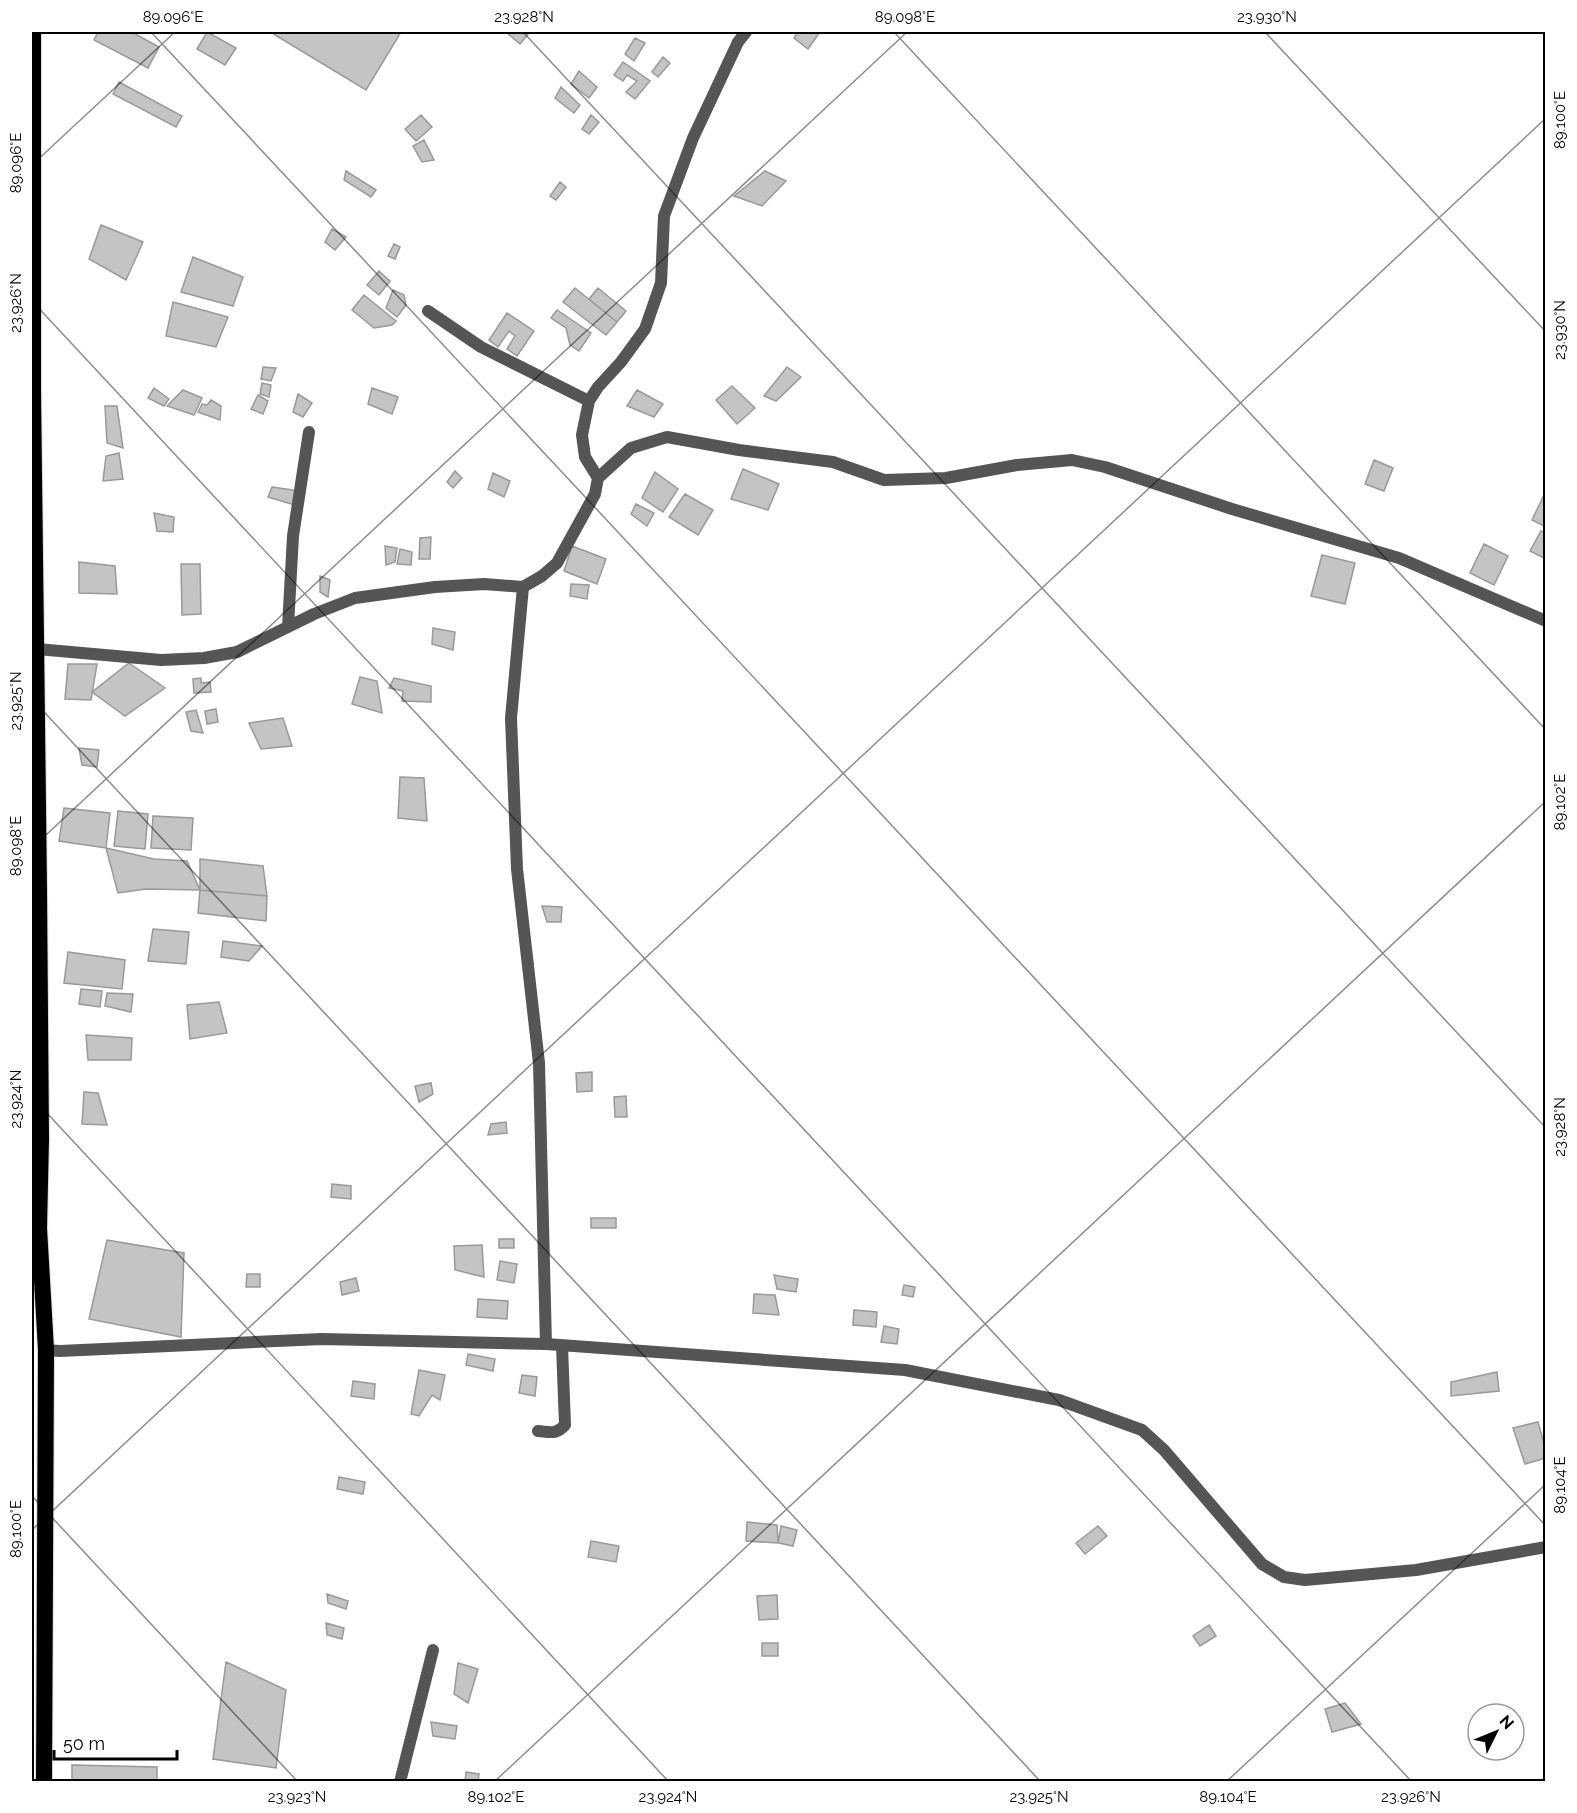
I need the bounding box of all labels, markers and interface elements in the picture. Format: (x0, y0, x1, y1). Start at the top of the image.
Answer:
text: 89.096°E (143, 8, 203, 26)
text: 23.928°N (494, 8, 554, 26)
text: 89.098°E (875, 8, 935, 26)
text: 23.930°N (1237, 8, 1297, 26)
text: 89.100°E (1551, 91, 1569, 149)
text: 89.096°E (7, 133, 25, 193)
text: 23.926°N (7, 273, 25, 333)
text: 23.930°N (1551, 300, 1569, 360)
text: 23.925°N (7, 671, 25, 731)
text: 89.102°E (1551, 774, 1569, 830)
text: 89.098°E (7, 816, 25, 876)
text: 23.924°N (7, 1070, 25, 1128)
text: 23.928°N (1551, 1097, 1569, 1157)
text: 89.104°E (1551, 1456, 1569, 1514)
text: 89.100°E (7, 1500, 25, 1558)
north arrow (1466, 1702, 1526, 1762)
text: N (1495, 1711, 1518, 1733)
scale bar (54, 1723, 177, 1761)
text: 50 m (63, 1733, 105, 1754)
text: 23.923°N (268, 1788, 326, 1806)
text: 89.102°E (468, 1788, 524, 1806)
text: 23.924°N (639, 1788, 697, 1806)
text: 23.925°N (1009, 1788, 1069, 1806)
text: 89.104°E (1199, 1788, 1257, 1806)
text: 23.926°N (1381, 1788, 1441, 1806)

